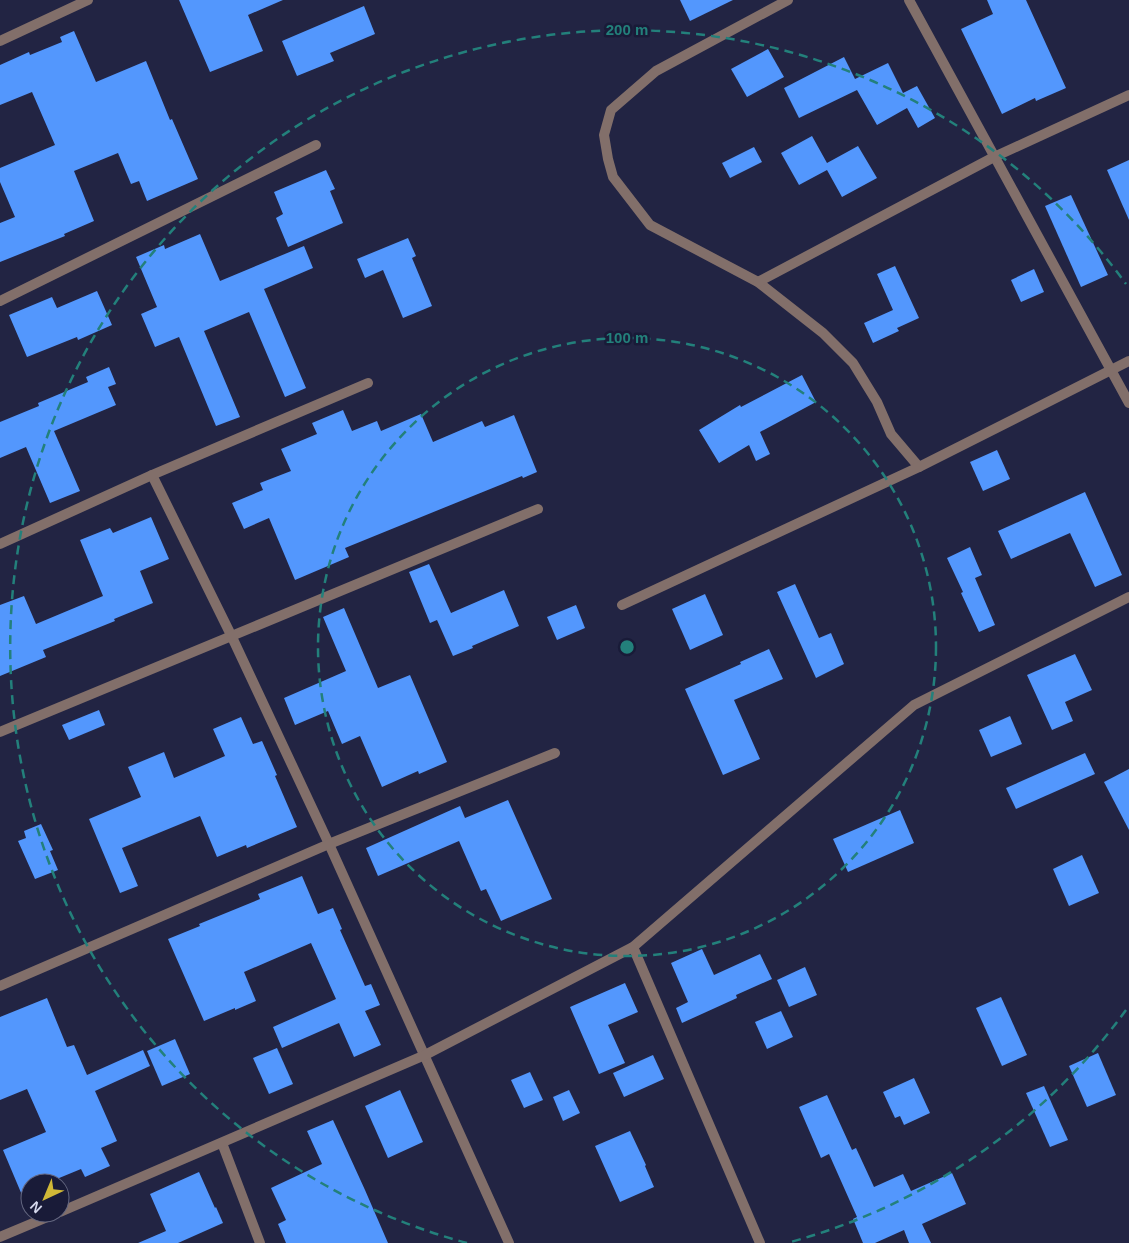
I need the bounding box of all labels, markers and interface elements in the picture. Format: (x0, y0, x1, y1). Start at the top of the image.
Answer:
text: 200 m (606, 21, 648, 38)
text: 100 m (606, 329, 648, 346)
centre of rings (618, 638, 636, 656)
north arrow (20, 1173, 70, 1223)
text: N (27, 1198, 45, 1217)

